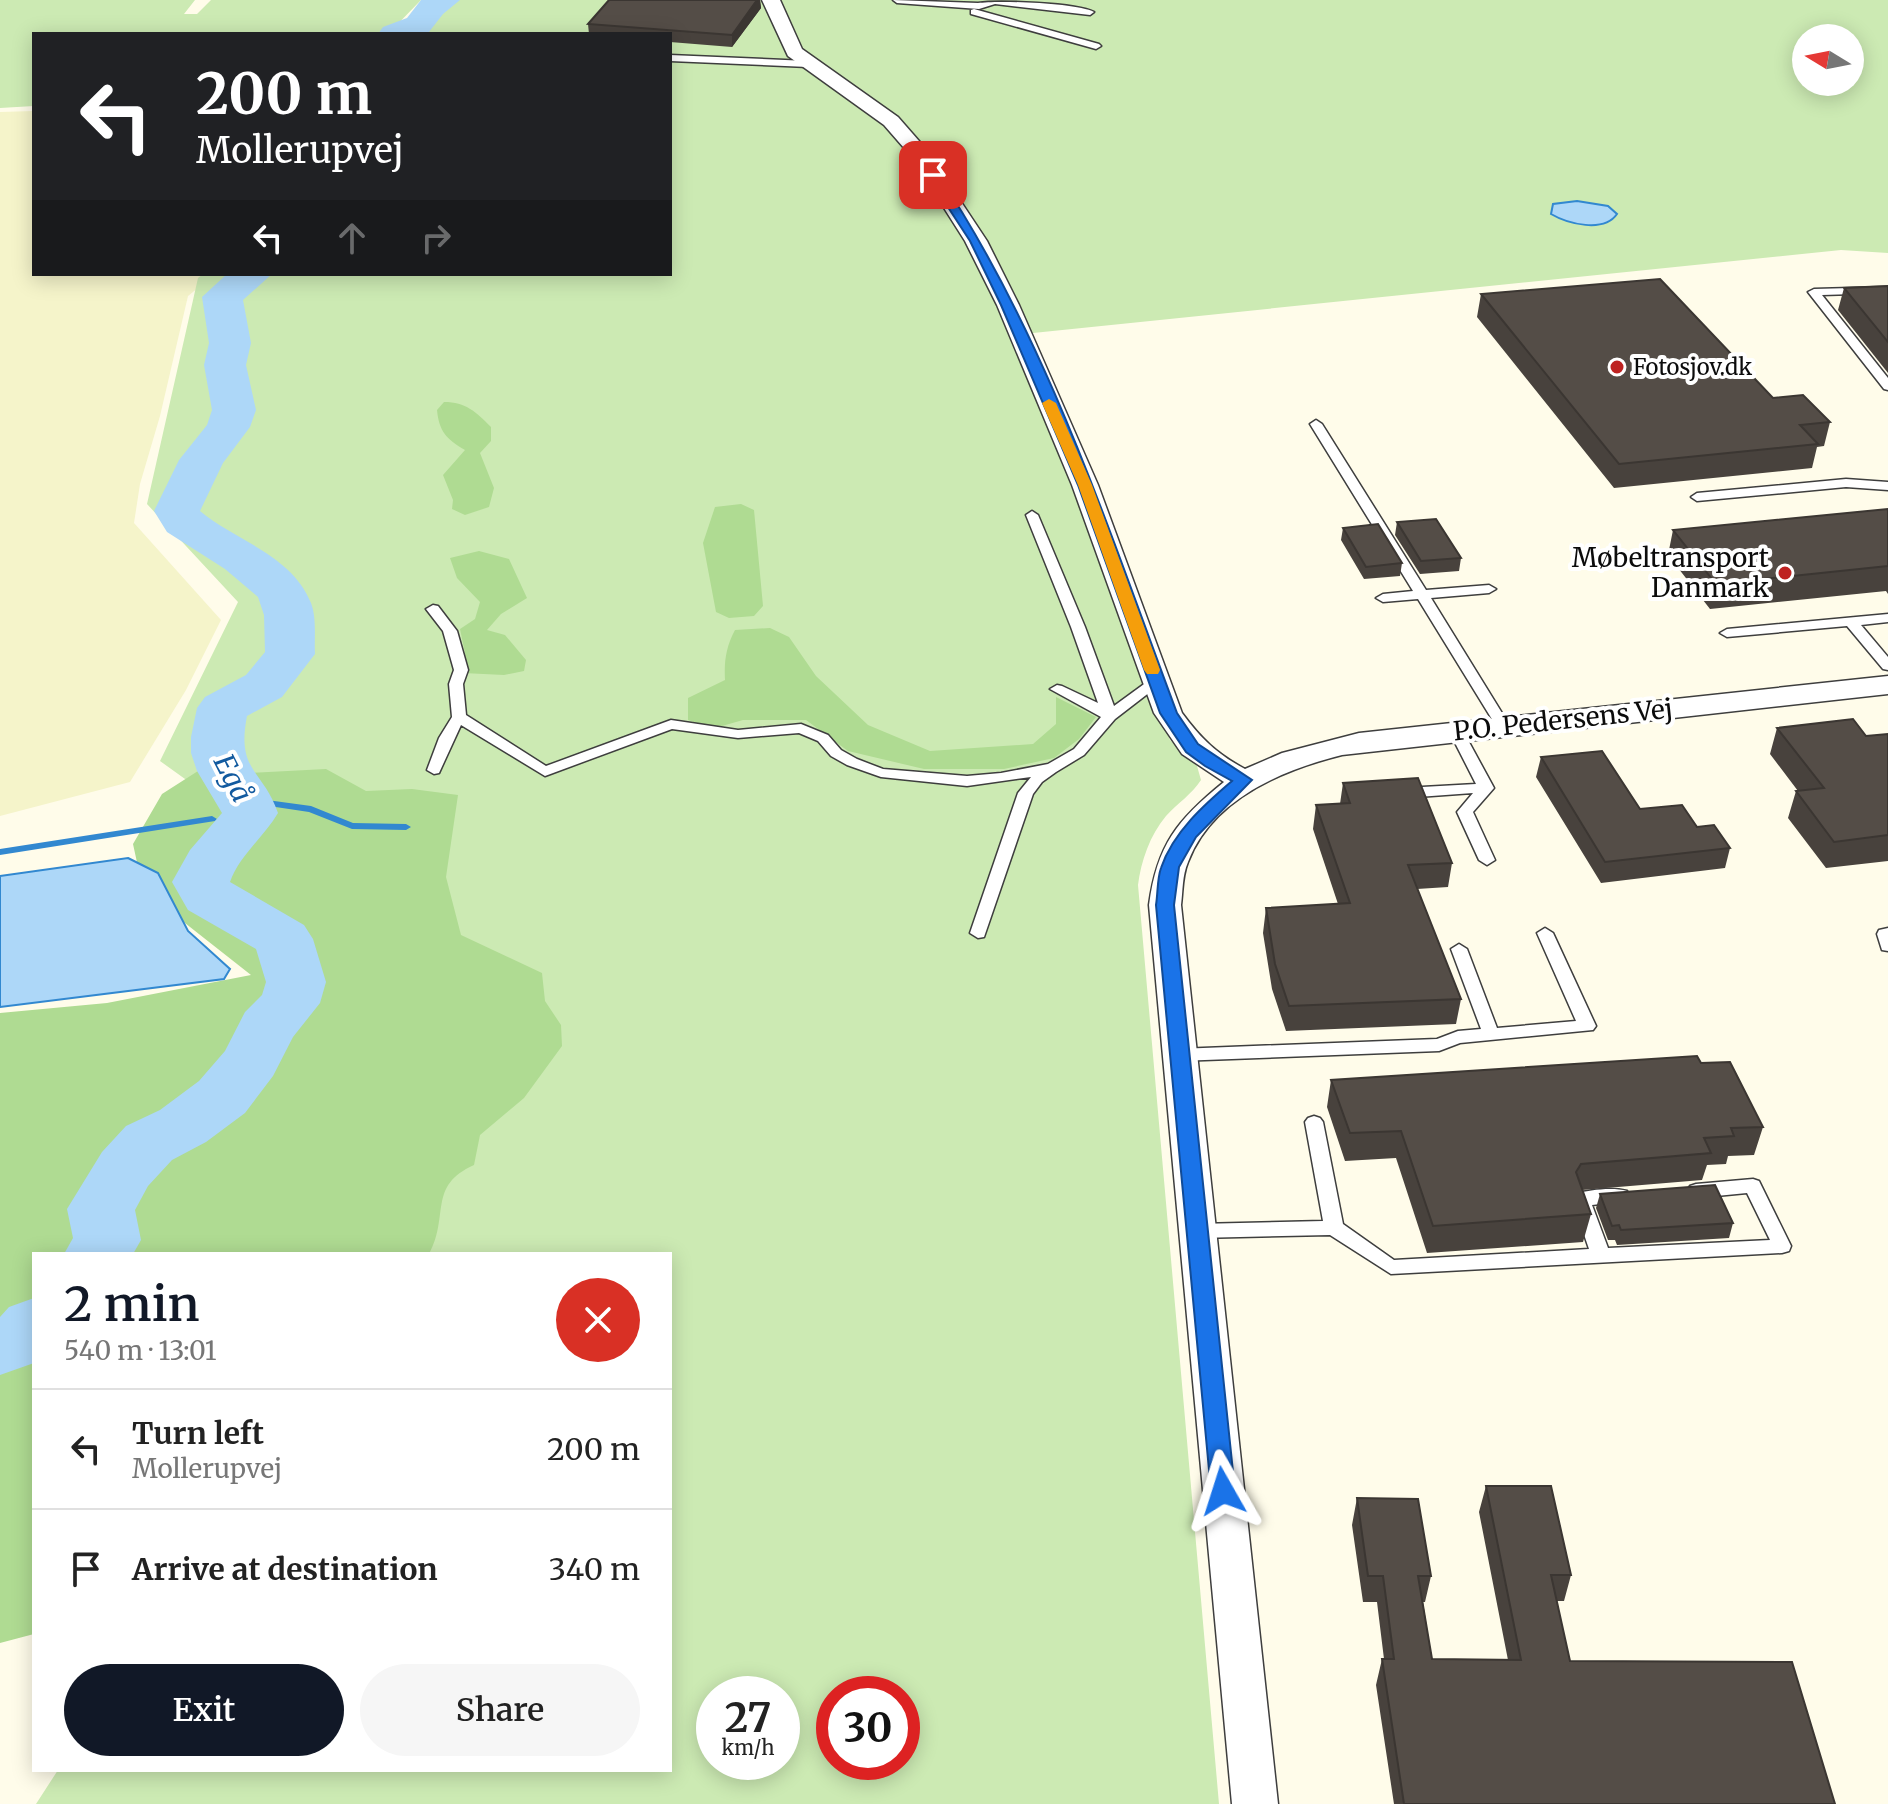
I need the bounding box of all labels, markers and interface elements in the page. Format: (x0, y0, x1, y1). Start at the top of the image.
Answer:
north arrow (1792, 24, 1864, 96)
map controls (1792, 24, 1864, 96)
text: 200 m (196, 59, 372, 129)
icon: left (64, 64, 168, 168)
text: Mollerupvej (196, 128, 404, 173)
pin (899, 141, 967, 209)
icon: arrive (911, 153, 955, 197)
icon: left (246, 216, 290, 260)
icon: ahead (330, 216, 374, 260)
icon: right (414, 216, 458, 260)
place label: Fotosjov.dk (1633, 353, 1752, 381)
marker: Fotosjov.dk (1608, 358, 1626, 376)
place label: Møbeltransport Danmark (1572, 541, 1770, 604)
marker: Møbeltransport Danmark (1776, 564, 1794, 582)
street label: P.O. Pedersens Vej (1452, 692, 1674, 747)
water label: Egå (206, 748, 260, 808)
text: 2 min (64, 1274, 200, 1334)
button: close (556, 1278, 640, 1362)
text: 540 m · 13:01 (64, 1334, 217, 1367)
text: Turn left (132, 1414, 264, 1452)
icon: left (64, 1427, 108, 1471)
text: 200 m (547, 1430, 640, 1468)
position arrow (1181, 1449, 1265, 1533)
text: Mollerupvej (132, 1452, 282, 1485)
icon: arrive (64, 1547, 108, 1591)
text: Arrive at destination (132, 1550, 438, 1588)
text: 340 m (549, 1550, 640, 1588)
button: Exit (64, 1664, 344, 1756)
button: Share (360, 1664, 640, 1756)
speed limit sign: 30 (816, 1676, 920, 1780)
text: 27 (725, 1693, 771, 1743)
text: km/h (722, 1735, 774, 1760)

